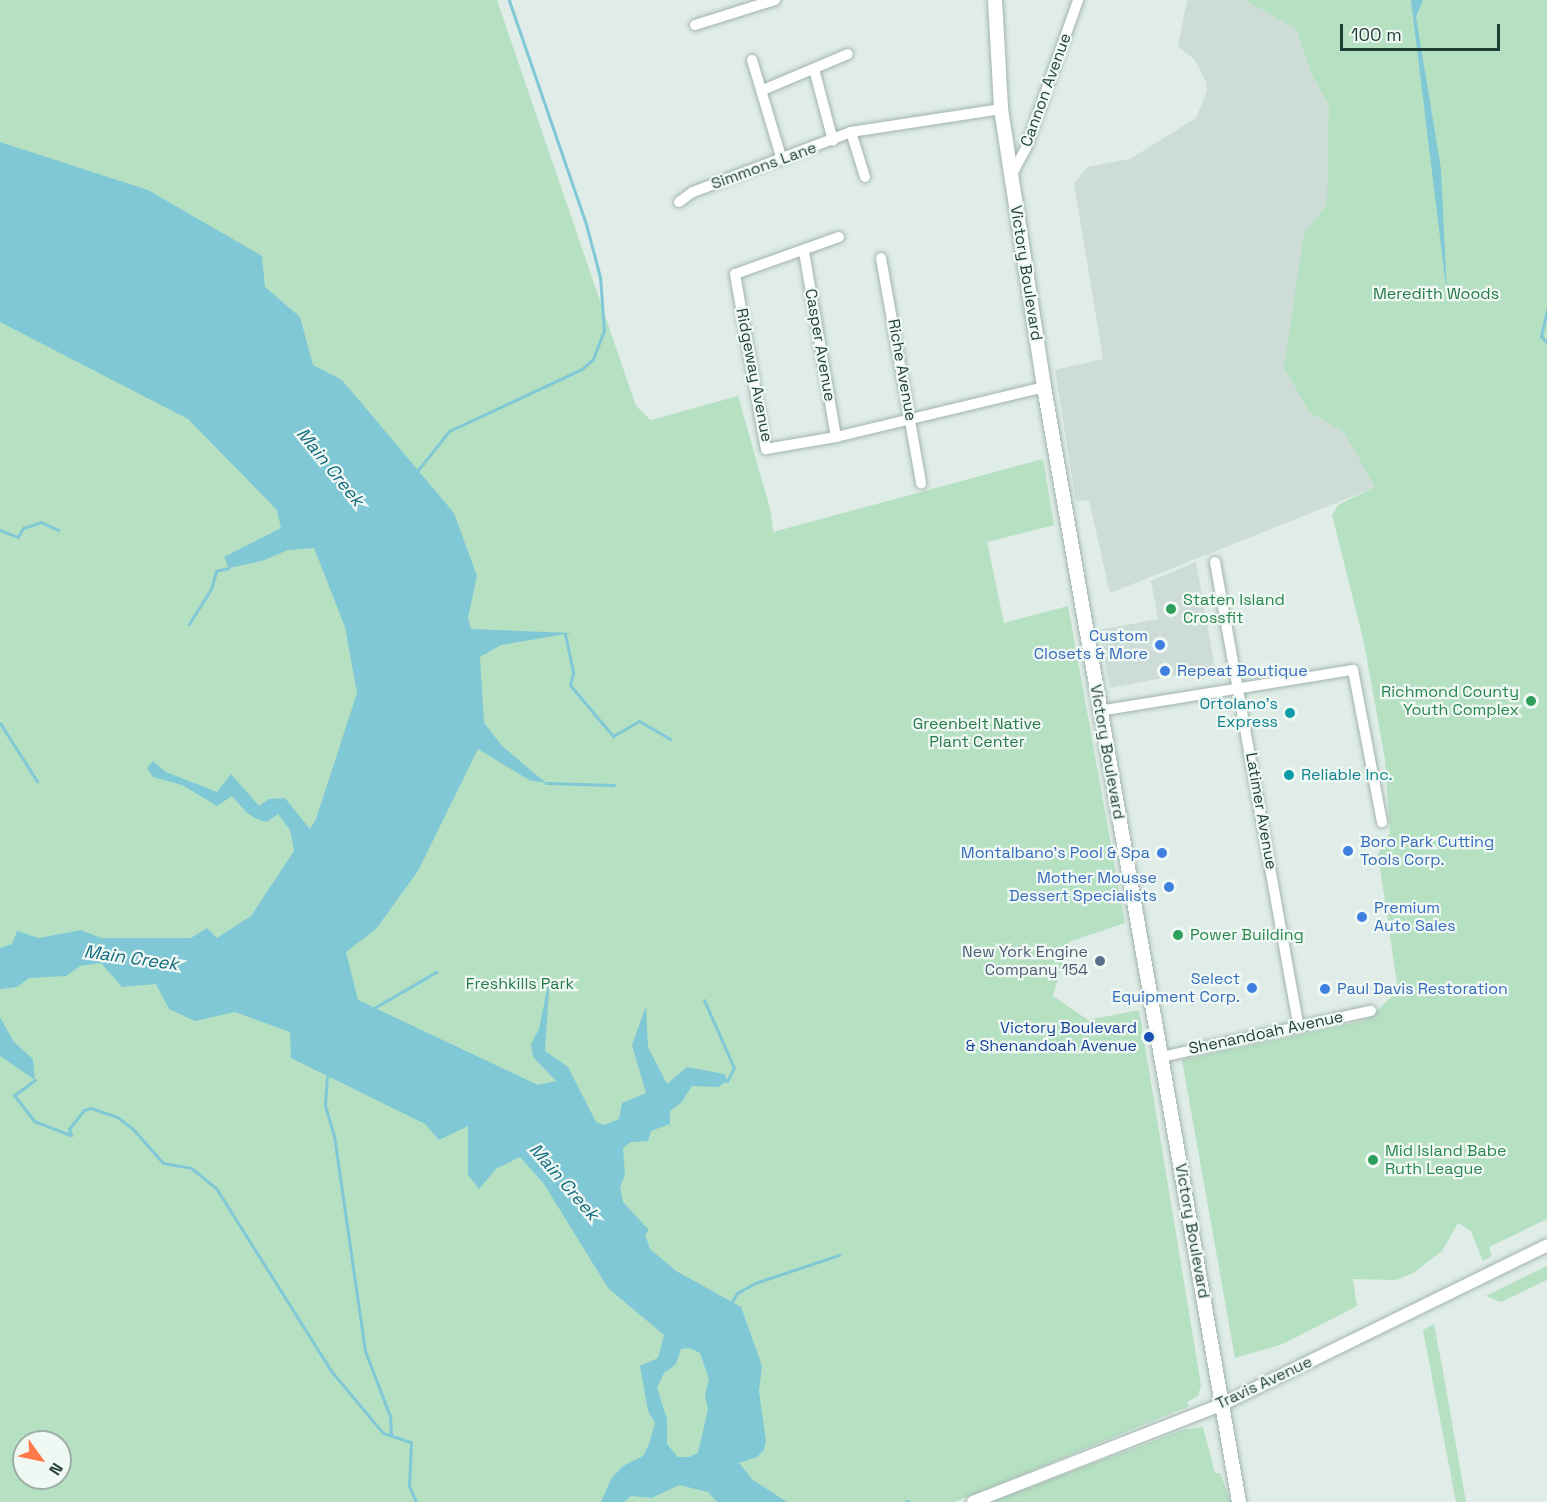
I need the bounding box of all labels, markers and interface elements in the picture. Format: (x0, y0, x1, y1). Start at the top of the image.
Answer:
scale bar (1343, 12, 1504, 50)
text: 100 m (1351, 23, 1402, 46)
street label: Cannon Avenue (1017, 31, 1075, 149)
street label: Simmons Lane (709, 138, 819, 194)
street label: Victory Boulevard (1006, 204, 1046, 342)
park label: Meredith Woods (1373, 284, 1499, 304)
street label: Casper Avenue (801, 287, 839, 403)
street label: Ridgeway Avenue (732, 306, 776, 444)
street label: Riche Avenue (884, 317, 920, 423)
water label: Main Creek (292, 423, 368, 511)
place label: Staten Island Crossfit (1183, 590, 1285, 628)
marker: Staten Island Crossfit (1164, 602, 1178, 616)
place label: Custom Closets & More (1034, 626, 1148, 664)
marker: Custom Closets & More (1153, 638, 1167, 652)
place label: Repeat Boutique (1177, 661, 1308, 681)
marker: Repeat Boutique (1158, 664, 1172, 678)
place label: Richmond County Youth Complex (1381, 682, 1519, 720)
street label: Victory Boulevard (1086, 683, 1128, 821)
place label: Ortolano's Express (1200, 694, 1278, 732)
marker: Richmond County Youth Complex (1524, 694, 1538, 708)
marker: Ortolano's Express (1283, 706, 1297, 720)
park label: Greenbelt Native Plant Center (913, 714, 1041, 752)
street label: Latimer Avenue (1241, 751, 1281, 871)
place label: Reliable Inc. (1301, 765, 1393, 785)
marker: Reliable Inc. (1282, 768, 1296, 782)
place label: Boro Park Cutting Tools Corp. (1360, 832, 1494, 870)
place label: Montalbano's Pool & Spa (961, 843, 1150, 863)
marker: Boro Park Cutting Tools Corp. (1341, 844, 1355, 858)
marker: Montalbano's Pool & Spa (1155, 846, 1169, 860)
place label: Mother Mousse Dessert Specialists (1009, 868, 1157, 906)
marker: Mother Mousse Dessert Specialists (1162, 880, 1176, 894)
place label: Premium Auto Sales (1374, 898, 1456, 936)
marker: Premium Auto Sales (1355, 910, 1369, 924)
place label: Power Building (1190, 925, 1304, 945)
marker: Power Building (1171, 928, 1185, 942)
water label: Main Creek (82, 941, 180, 975)
place label: New York Engine Company 154 (962, 942, 1088, 980)
marker: New York Engine Company 154 (1093, 954, 1107, 968)
place label: Select Equipment Corp. (1112, 969, 1240, 1007)
park label: Freshkills Park (466, 974, 574, 994)
place label: Paul Davis Restoration (1337, 979, 1508, 999)
marker: Select Equipment Corp. (1245, 981, 1259, 995)
marker: Paul Davis Restoration (1318, 982, 1332, 996)
street label: Shenandoah Avenue (1187, 1007, 1345, 1059)
place label: Victory Boulevard & Shenandoah Avenue (965, 1018, 1137, 1056)
marker: Victory Boulevard & Shenandoah Avenue (1142, 1030, 1156, 1044)
water label: Main Creek (525, 1139, 603, 1225)
place label: Mid Island Babe Ruth League (1385, 1141, 1506, 1179)
marker: Mid Island Babe Ruth League (1366, 1153, 1380, 1167)
street label: Victory Boulevard (1171, 1162, 1213, 1300)
street label: Travis Avenue (1213, 1352, 1315, 1414)
north arrow (12, 1430, 72, 1490)
text: N (44, 1459, 68, 1479)

